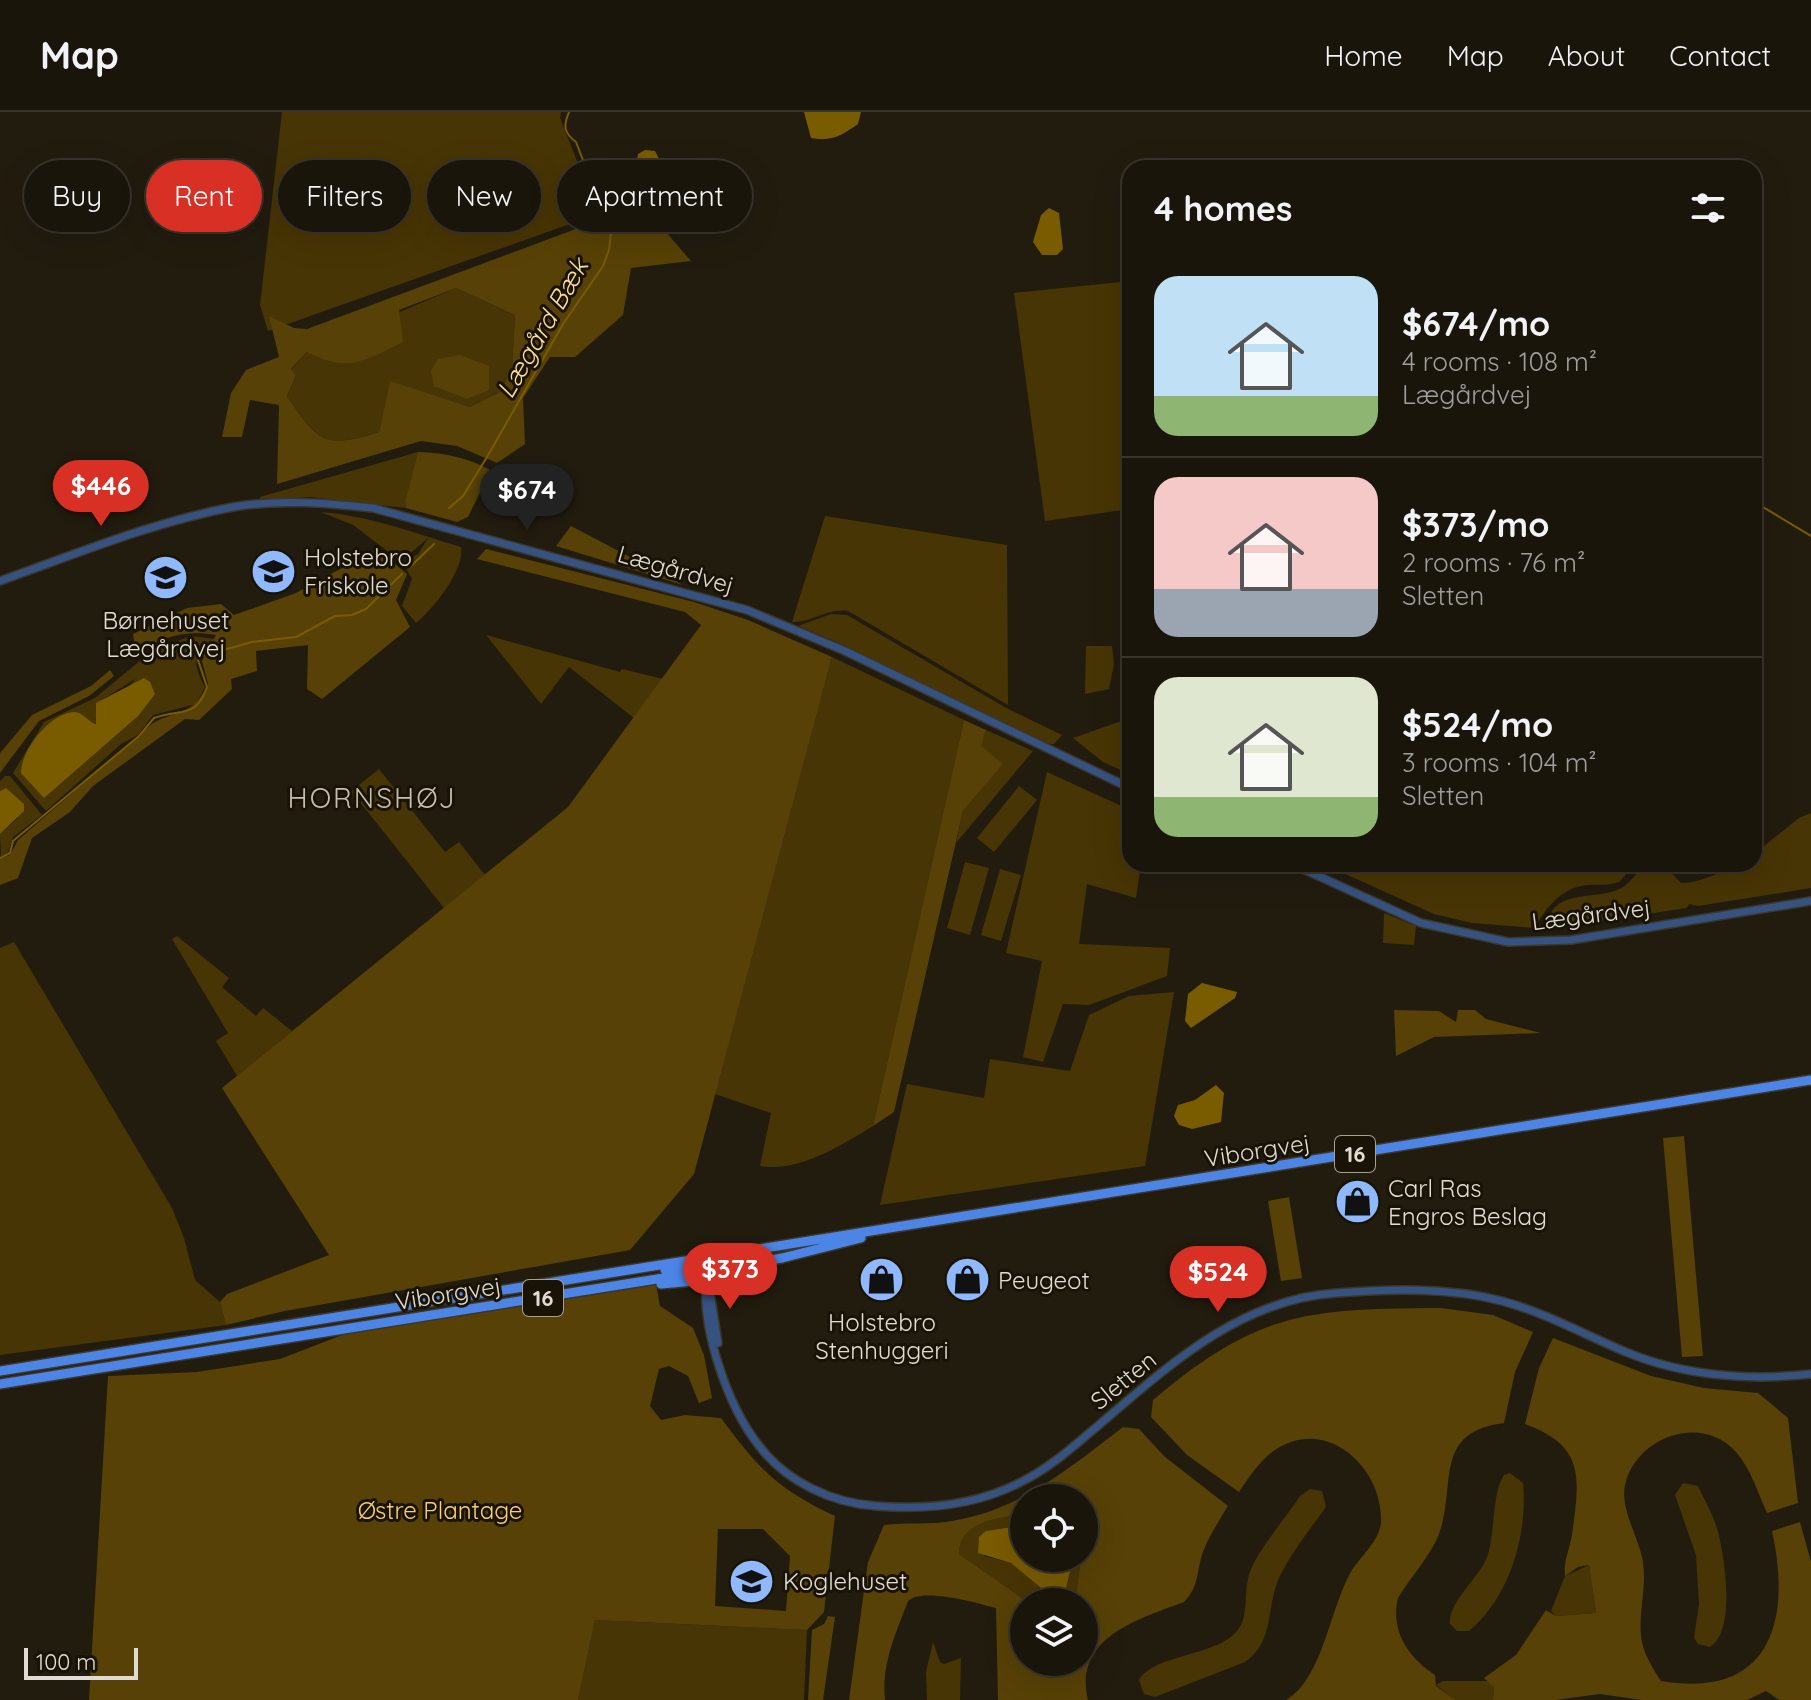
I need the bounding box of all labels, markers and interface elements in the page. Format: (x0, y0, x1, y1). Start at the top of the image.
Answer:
text: Map (40, 31, 119, 79)
text: Home (1324, 38, 1403, 73)
text: Map (1447, 38, 1504, 73)
text: About (1548, 38, 1625, 73)
text: Contact (1669, 38, 1771, 73)
chip: Buy (24, 160, 130, 232)
chip: Rent (146, 160, 262, 232)
chip: Filters (278, 160, 411, 232)
chip: New (427, 160, 541, 232)
chip: Apartment (557, 160, 752, 232)
icon: filters (1686, 186, 1730, 230)
text: 4 homes (1154, 187, 1292, 230)
water label: Lægård Bæk (489, 250, 596, 404)
text: $674/mo (1402, 302, 1550, 345)
icon: home (1218, 308, 1314, 404)
text: 4 rooms · 108 m² (1402, 345, 1597, 378)
text: Lægårdvej (1402, 378, 1532, 411)
pin: $446 (54, 460, 148, 528)
pin: $674 (480, 464, 574, 532)
text: $446 (71, 469, 131, 502)
text: $674 (498, 473, 556, 506)
text: $373/mo (1402, 503, 1549, 546)
icon: home (1218, 509, 1314, 605)
street label: Lægårdvej (614, 538, 738, 600)
place label: Holstebro Friskole (304, 542, 412, 600)
text: 2 rooms · 76 m² (1402, 546, 1585, 579)
school or university icon: Holstebro Friskole (249, 547, 297, 595)
school or university icon: Børnehuset Lægårdvej (142, 554, 190, 602)
text: Sletten (1402, 579, 1484, 612)
place label: Børnehuset Lægårdvej (102, 605, 230, 663)
text: $524/mo (1402, 703, 1553, 746)
icon: home (1218, 709, 1314, 805)
text: 3 rooms · 104 m² (1402, 746, 1597, 779)
text: Sletten (1402, 779, 1484, 812)
district label: HORNSHØJ (288, 780, 457, 815)
street label: Lægårdvej (1530, 892, 1652, 936)
street label: Viborgvej (1202, 1127, 1312, 1173)
road number: 16 (1335, 1136, 1375, 1172)
place label: Carl Ras Engros Beslag (1388, 1173, 1547, 1231)
shop icon: Carl Ras Engros Beslag (1333, 1178, 1381, 1226)
pin: $373 (683, 1243, 777, 1311)
pin: $524 (1171, 1246, 1265, 1314)
text: $373 (701, 1252, 759, 1285)
text: $524 (1188, 1255, 1248, 1288)
shop icon: Holstebro Stenhuggeri (858, 1256, 906, 1304)
shop icon: Peugeot (943, 1256, 991, 1304)
place label: Peugeot (998, 1265, 1090, 1295)
street label: Viborgvej (393, 1270, 503, 1316)
road number: 16 (523, 1280, 563, 1316)
place label: Holstebro Stenhuggeri (815, 1307, 949, 1365)
street label: Sletten (1084, 1344, 1162, 1416)
map controls (1010, 1484, 1098, 1676)
button: locate (1010, 1484, 1098, 1572)
park label: Østre Plantage (358, 1495, 522, 1525)
school or university icon: Koglehuset (728, 1557, 776, 1605)
place label: Koglehuset (783, 1566, 907, 1596)
button: layers (1010, 1588, 1098, 1676)
scale bar (24, 1644, 138, 1680)
text: 100 m (36, 1648, 96, 1676)

